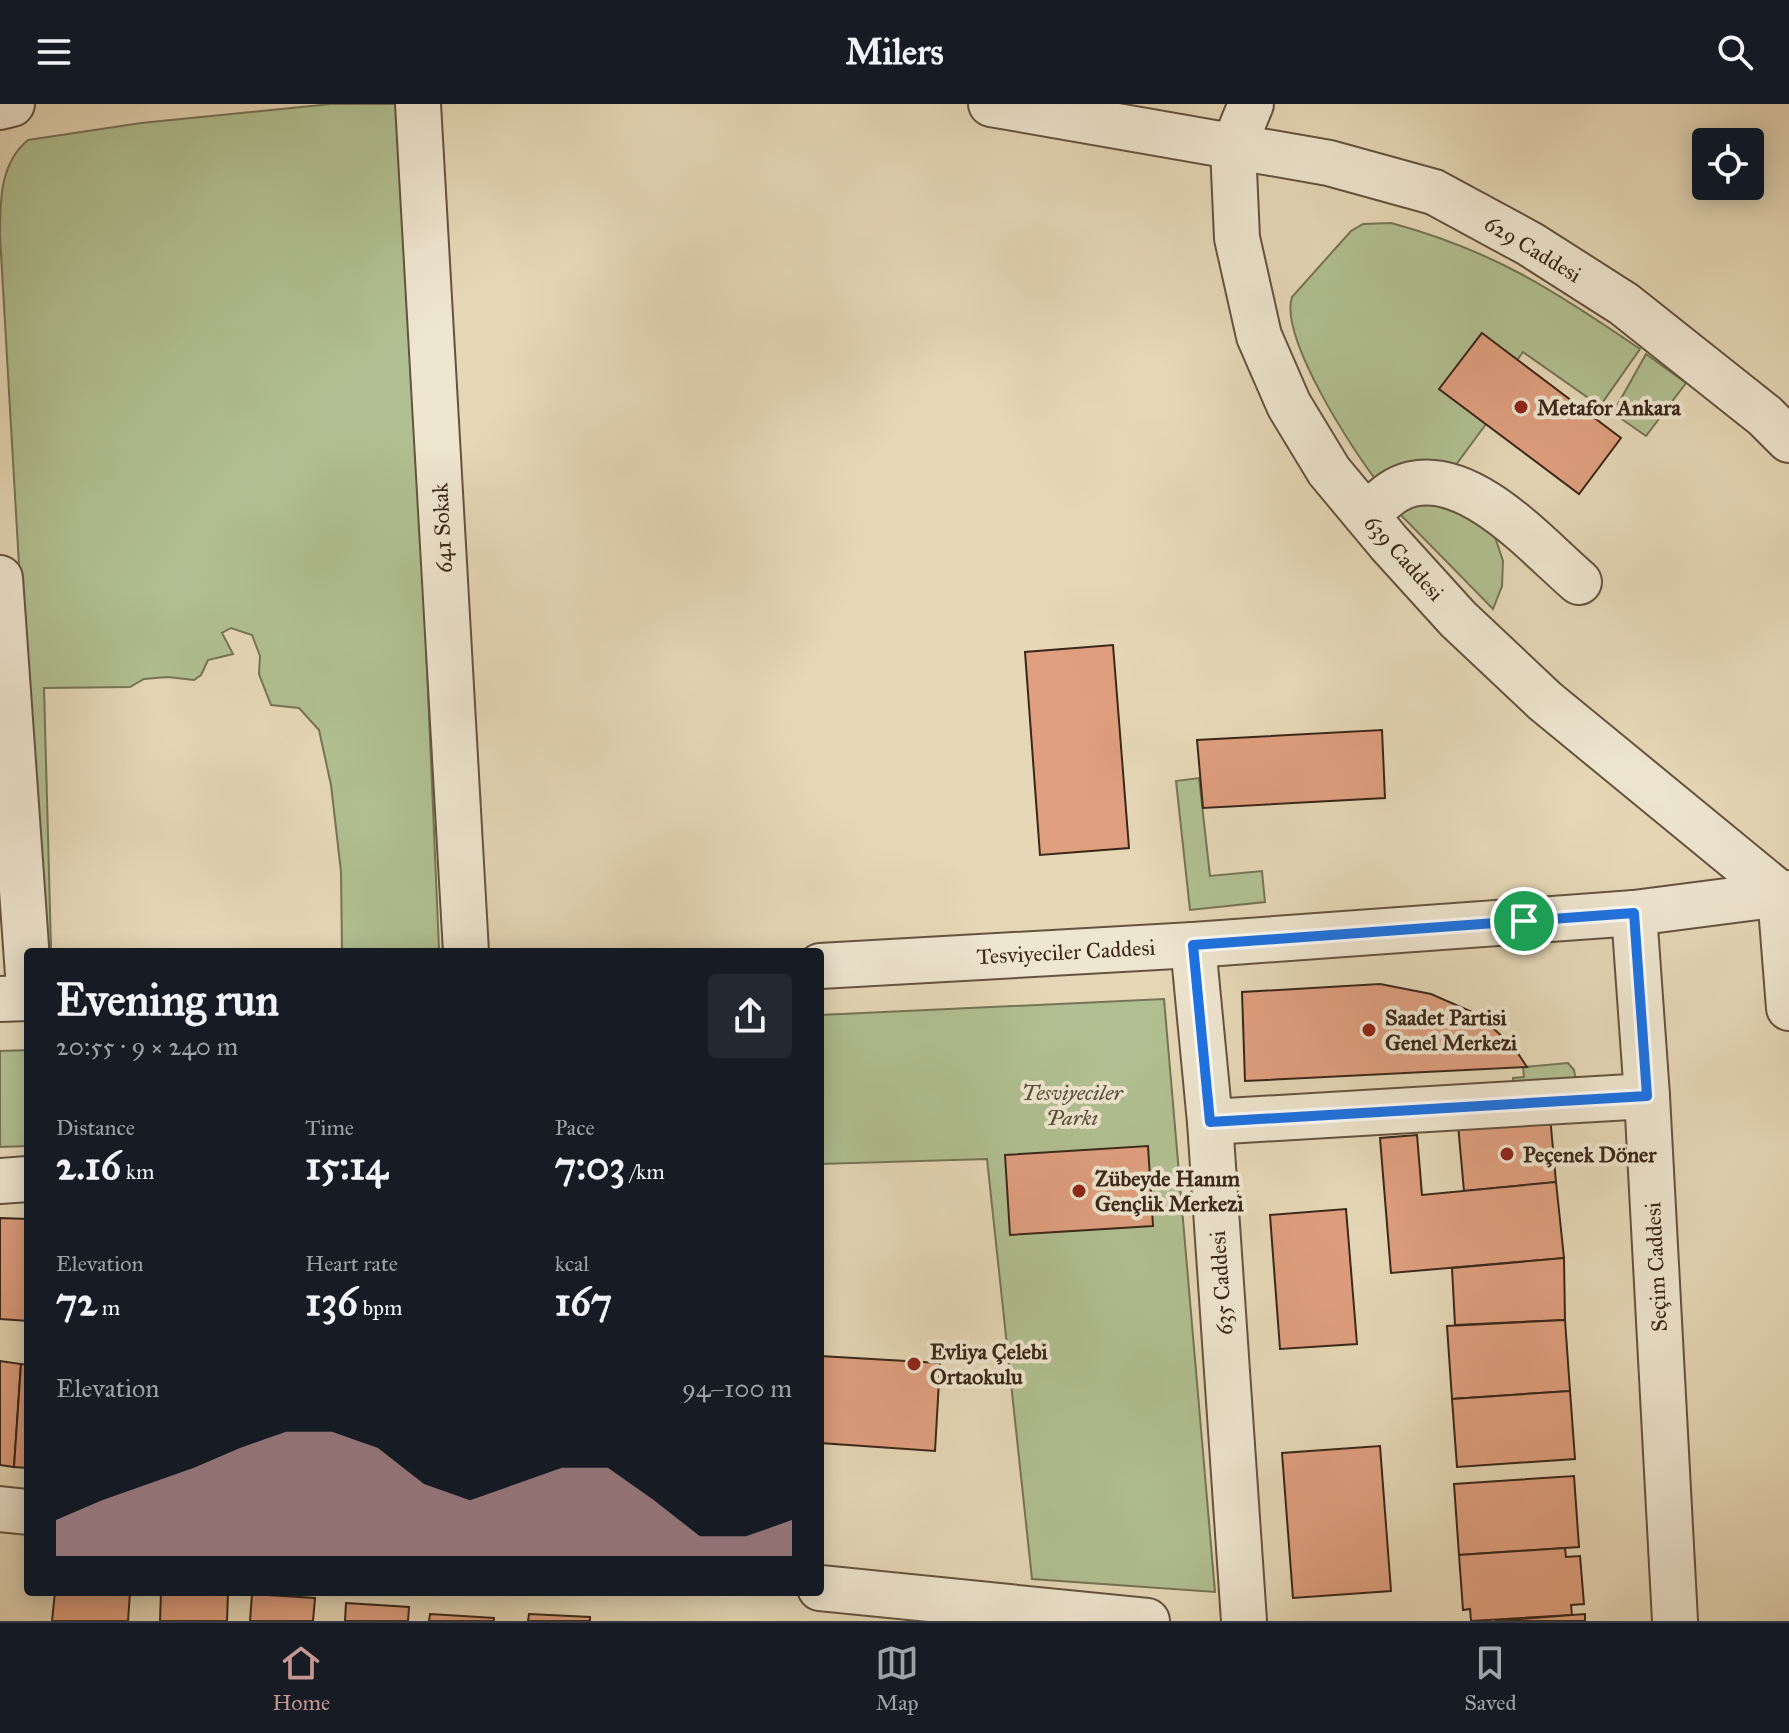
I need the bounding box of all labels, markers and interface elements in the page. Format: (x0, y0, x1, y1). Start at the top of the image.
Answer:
icon: menu (32, 30, 76, 74)
text: Milers (845, 30, 944, 74)
icon: search (1713, 30, 1757, 74)
map controls (1692, 128, 1764, 200)
button: locate (1692, 128, 1764, 200)
street label: 629 Caddesi (1480, 210, 1586, 288)
place label: Metafor Ankara (1537, 394, 1682, 421)
marker: Metafor Ankara (1512, 398, 1530, 416)
street label: 641 Sokak (426, 481, 458, 574)
street label: 639 Caddesi (1358, 509, 1450, 607)
pin (1490, 887, 1558, 955)
icon: arrive (1502, 899, 1546, 943)
street label: Tesviyeciler Caddesi (976, 934, 1156, 970)
text: Evening run (56, 973, 279, 1027)
button: share (708, 974, 792, 1058)
place label: Saadet Partisi Genel Merkezi (1385, 1004, 1518, 1056)
marker: Saadet Partisi Genel Merkezi (1360, 1021, 1378, 1039)
text: 20:55 · 9 × 240 m (56, 1030, 238, 1062)
park label: Tesviyeciler Parkı (1021, 1079, 1124, 1131)
text: Distance (56, 1114, 135, 1141)
text: Time (305, 1114, 354, 1141)
text: Pace (555, 1114, 595, 1141)
text: 2.16 (56, 1141, 121, 1190)
text: 15:14 (305, 1141, 388, 1190)
text: 7:03 (555, 1141, 625, 1190)
place label: Peçenek Döner (1523, 1141, 1657, 1168)
marker: Peçenek Döner (1498, 1145, 1516, 1163)
text: km (121, 1158, 155, 1185)
text: /km (625, 1158, 665, 1185)
place label: Zübeyde Hanım Gençlik Merkezi (1095, 1165, 1244, 1217)
marker: Zübeyde Hanım Gençlik Merkezi (1070, 1182, 1088, 1200)
street label: Seçim Caddesi (1639, 1201, 1673, 1333)
street label: 635 Caddesi (1204, 1230, 1238, 1336)
text: Elevation (56, 1250, 143, 1277)
text: Heart rate (305, 1250, 398, 1277)
text: kcal (555, 1250, 589, 1277)
text: 72 (56, 1277, 97, 1326)
text: 136 (305, 1277, 358, 1326)
text: 167 (555, 1277, 612, 1326)
text: m (97, 1294, 120, 1321)
text: bpm (358, 1294, 402, 1321)
place label: Evliya Çelebi Ortaokulu (930, 1338, 1049, 1390)
marker: Evliya Çelebi Ortaokulu (905, 1355, 923, 1373)
text: Elevation (56, 1372, 159, 1404)
text: 94–100 m (682, 1372, 792, 1404)
tab: Home (273, 1641, 330, 1716)
tab: Map (875, 1641, 919, 1716)
tab: Saved (1464, 1641, 1516, 1716)

